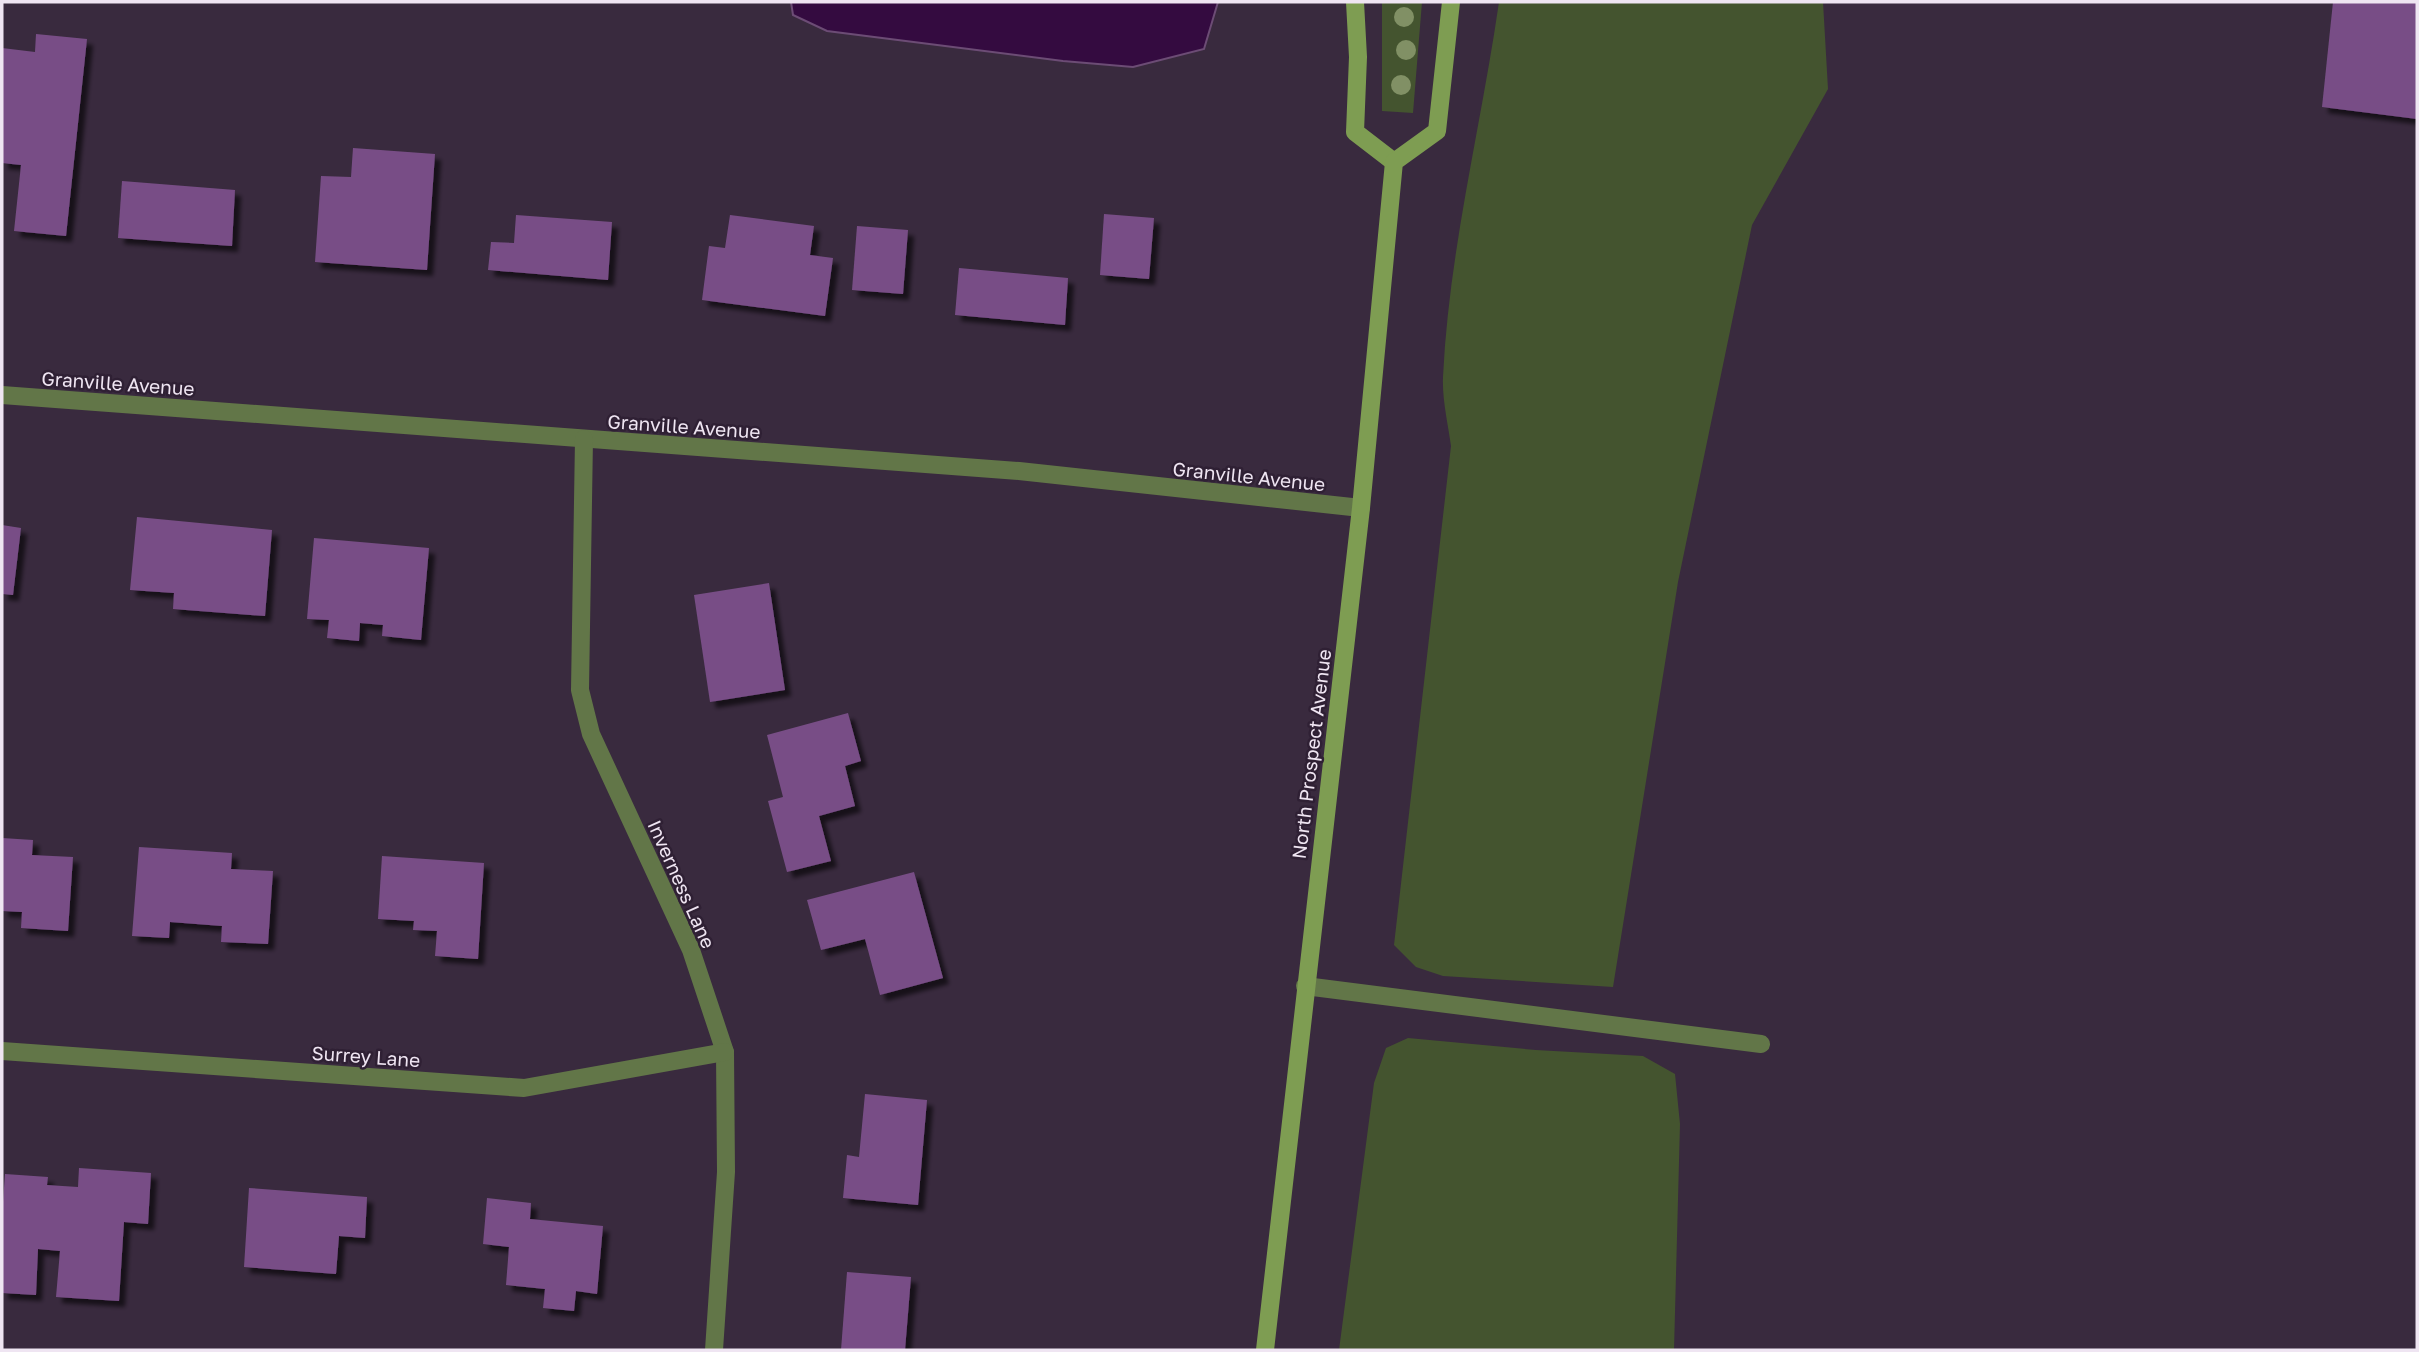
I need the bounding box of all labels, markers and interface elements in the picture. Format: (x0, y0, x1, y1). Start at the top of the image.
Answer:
street label: Granville Avenue (41, 366, 195, 400)
street label: Granville Avenue (607, 409, 761, 443)
street label: Granville Avenue (1172, 457, 1326, 495)
street label: North Prospect Avenue (1287, 648, 1335, 860)
street label: Inverness Lane (643, 816, 721, 952)
street label: Surrey Lane (311, 1041, 421, 1071)

